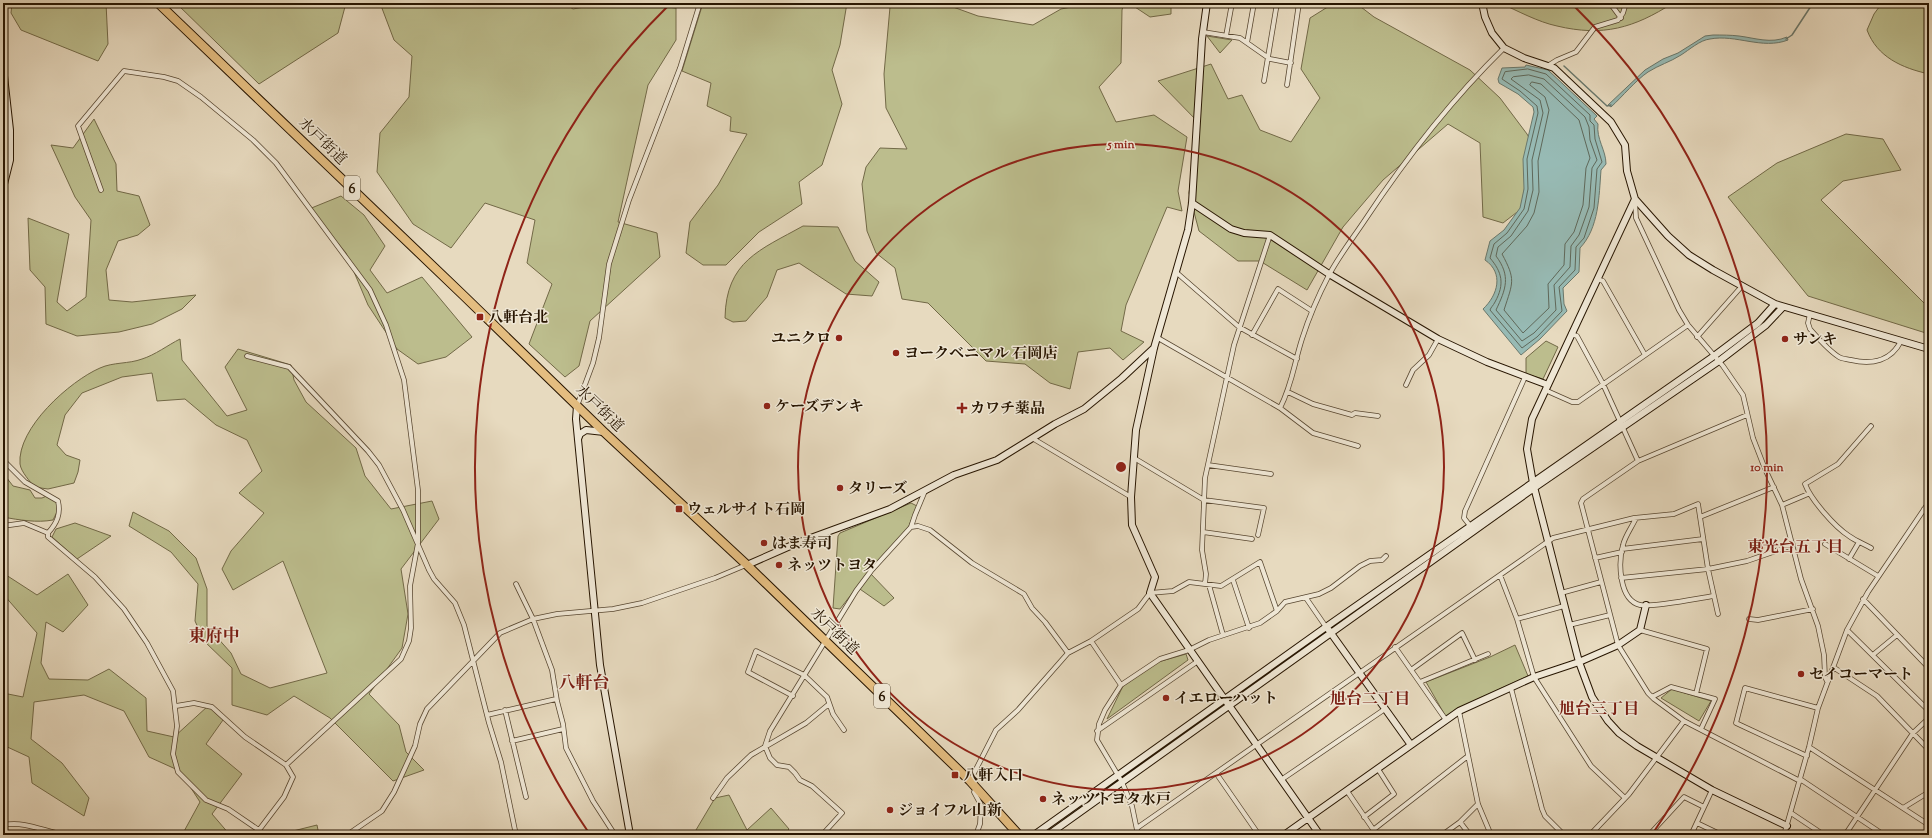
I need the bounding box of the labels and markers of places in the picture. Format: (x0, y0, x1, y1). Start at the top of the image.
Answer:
place label: 八軒台北 (488, 308, 548, 329)
marker: 八軒台北 (475, 312, 485, 322)
place label: ユニクロ (771, 329, 831, 350)
place label: サンキ (1793, 330, 1837, 351)
marker: ユニクロ (834, 333, 844, 343)
marker: サンキ (1780, 334, 1790, 344)
place label: ヨークベニマル 石岡店 (904, 344, 1057, 365)
marker: ヨークベニマル 石岡店 (891, 348, 901, 358)
place label: ケーズデンキ (775, 397, 864, 418)
place label: カワチ薬品 (970, 399, 1045, 420)
marker: ケーズデンキ (762, 401, 772, 411)
marker: カワチ薬品 (957, 403, 967, 413)
centre of rings (1114, 460, 1128, 474)
place label: タリーズ (848, 479, 907, 500)
marker: タリーズ (835, 483, 845, 493)
place label: ウェルサイト石岡 (687, 500, 805, 521)
marker: ウェルサイト石岡 (674, 504, 684, 514)
place label: はま寿司 (772, 534, 832, 555)
marker: はま寿司 (759, 538, 769, 548)
place label: ネッツトヨタ (787, 556, 877, 577)
marker: ネッツトヨタ (774, 560, 784, 570)
place label: セイコーマート (1809, 665, 1913, 686)
marker: セイコーマート (1796, 669, 1806, 679)
place label: イエローハット (1174, 689, 1278, 710)
marker: イエローハット (1161, 693, 1171, 703)
place label: 八軒入口 (963, 766, 1023, 787)
marker: 八軒入口 (950, 770, 960, 780)
place label: ネッツトヨタ水戸 (1051, 790, 1171, 811)
marker: ネッツトヨタ水戸 (1038, 794, 1048, 804)
place label: ジョイフル山新 (898, 801, 1002, 822)
marker: ジョイフル山新 (885, 805, 895, 815)

